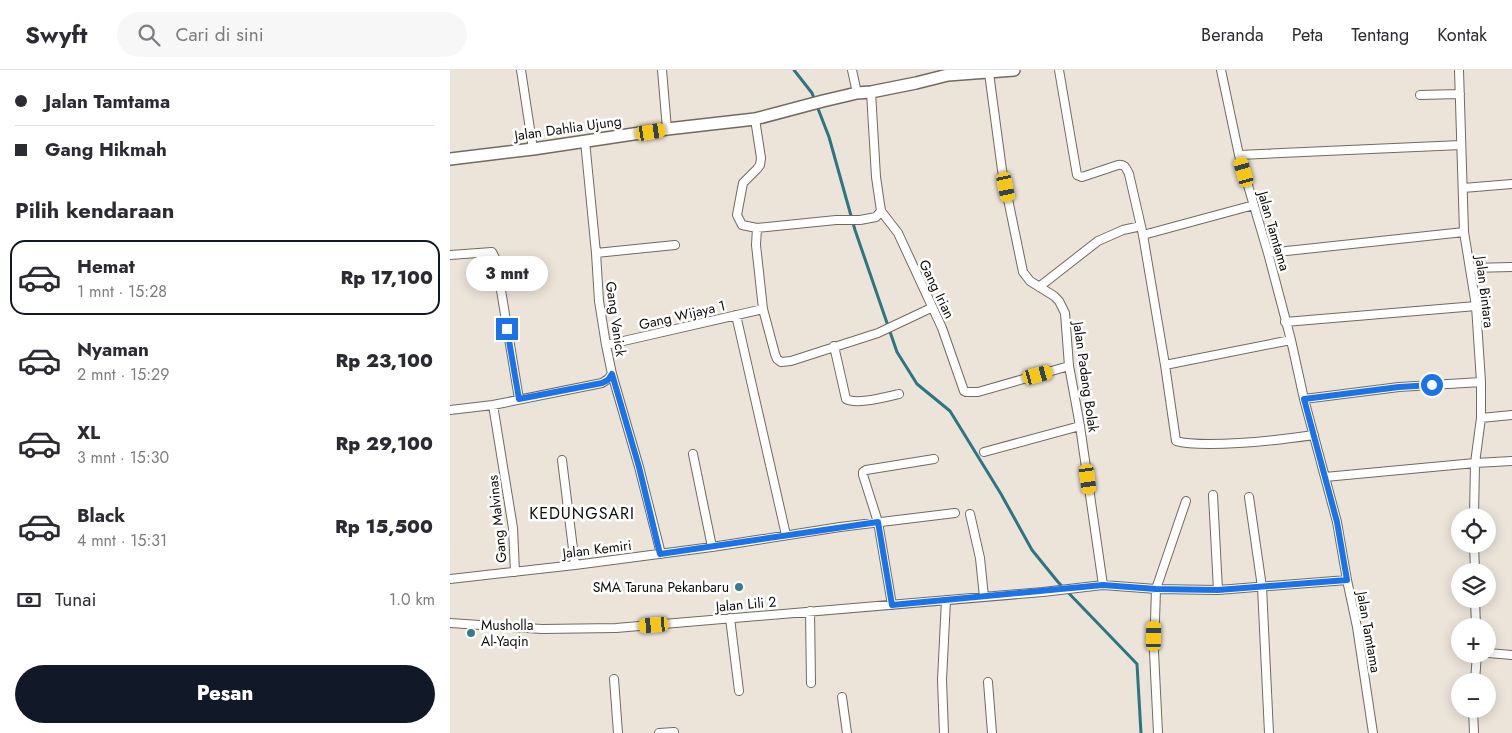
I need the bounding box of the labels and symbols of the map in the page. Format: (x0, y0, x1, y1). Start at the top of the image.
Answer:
street label: Jalan Dahlia Ujung (511, 111, 623, 146)
car (635, 122, 666, 142)
car (1232, 156, 1255, 188)
car (995, 171, 1016, 203)
street label: Jalan Tamtama (1253, 187, 1295, 273)
street label: Jalan Bintara (1470, 253, 1499, 329)
callout: 3 mnt (466, 256, 548, 292)
street label: Gang Irian (914, 256, 960, 322)
street label: Gang Vanick (601, 280, 631, 359)
street label: Gang Wijaya 1 (637, 295, 727, 335)
route end (496, 318, 518, 340)
street label: Jalan Padang Bolak (1068, 318, 1104, 434)
car (1021, 364, 1054, 386)
route start (1421, 374, 1443, 396)
car (1078, 463, 1097, 495)
street label: Gang Malvinas (482, 474, 512, 564)
district label: KEDUNGSARI (529, 502, 635, 525)
street label: Jalan Kemiri (559, 535, 633, 563)
place label: SMA Taruna Pekanbaru (593, 577, 729, 597)
marker: SMA Taruna Pekanbaru (733, 581, 745, 593)
street label: Jalan Tamtama (1352, 588, 1386, 674)
street label: Jalan Lili 2 (713, 591, 777, 617)
place label: Musholla Al-Yaqin (481, 615, 534, 651)
car (638, 616, 669, 634)
car (1146, 621, 1161, 651)
marker: Musholla Al-Yaqin (465, 627, 477, 639)

